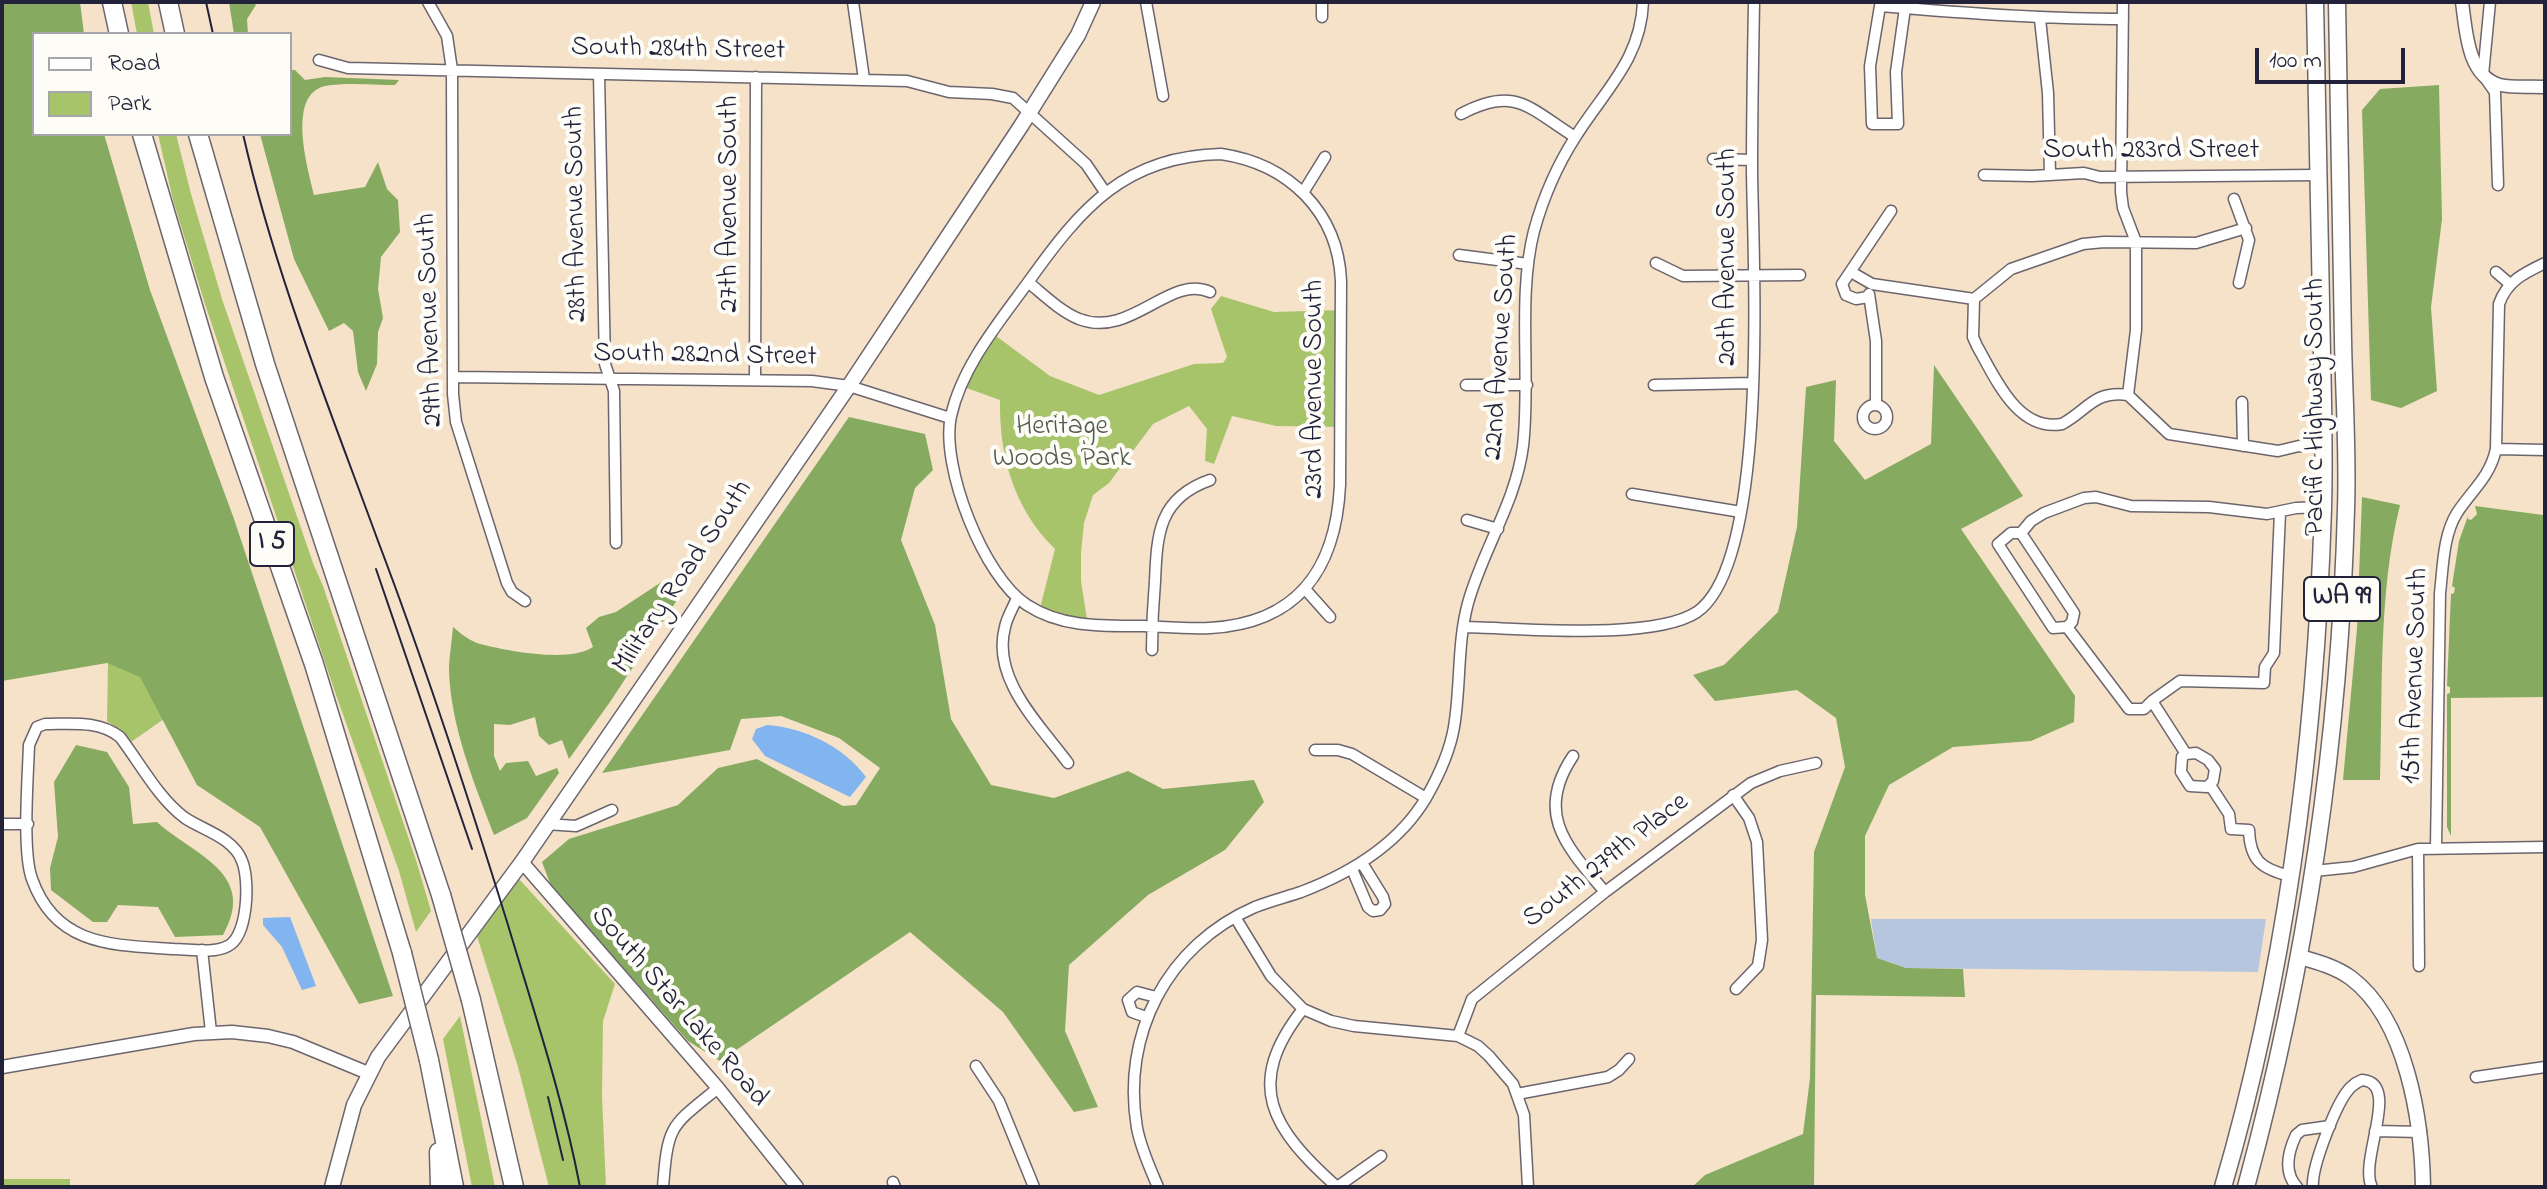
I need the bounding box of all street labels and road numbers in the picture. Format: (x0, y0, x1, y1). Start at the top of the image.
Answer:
street label: South 284th Street (571, 32, 785, 70)
street label: 27th Avenue South (714, 95, 748, 313)
street label: 28th Avenue South (559, 106, 597, 322)
street label: South 283rd Street (2043, 135, 2259, 169)
street label: 20th Avenue South (1712, 148, 1746, 366)
street label: 29th Avenue South (411, 213, 453, 427)
street label: 22nd Avenue South (1478, 233, 1528, 461)
street label: Pacific Highway South (2300, 278, 2334, 536)
street label: 23rd Avenue South (1299, 280, 1333, 498)
street label: South 282nd Street (593, 338, 817, 376)
street label: Military Road South (607, 475, 761, 681)
road number: I 5 (250, 522, 294, 566)
street label: 15th Avenue South (2396, 567, 2438, 785)
road number: WA 99 (2304, 577, 2380, 621)
street label: South 279th Place (1517, 787, 1697, 937)
street label: South Star Lake Road (582, 901, 774, 1115)

